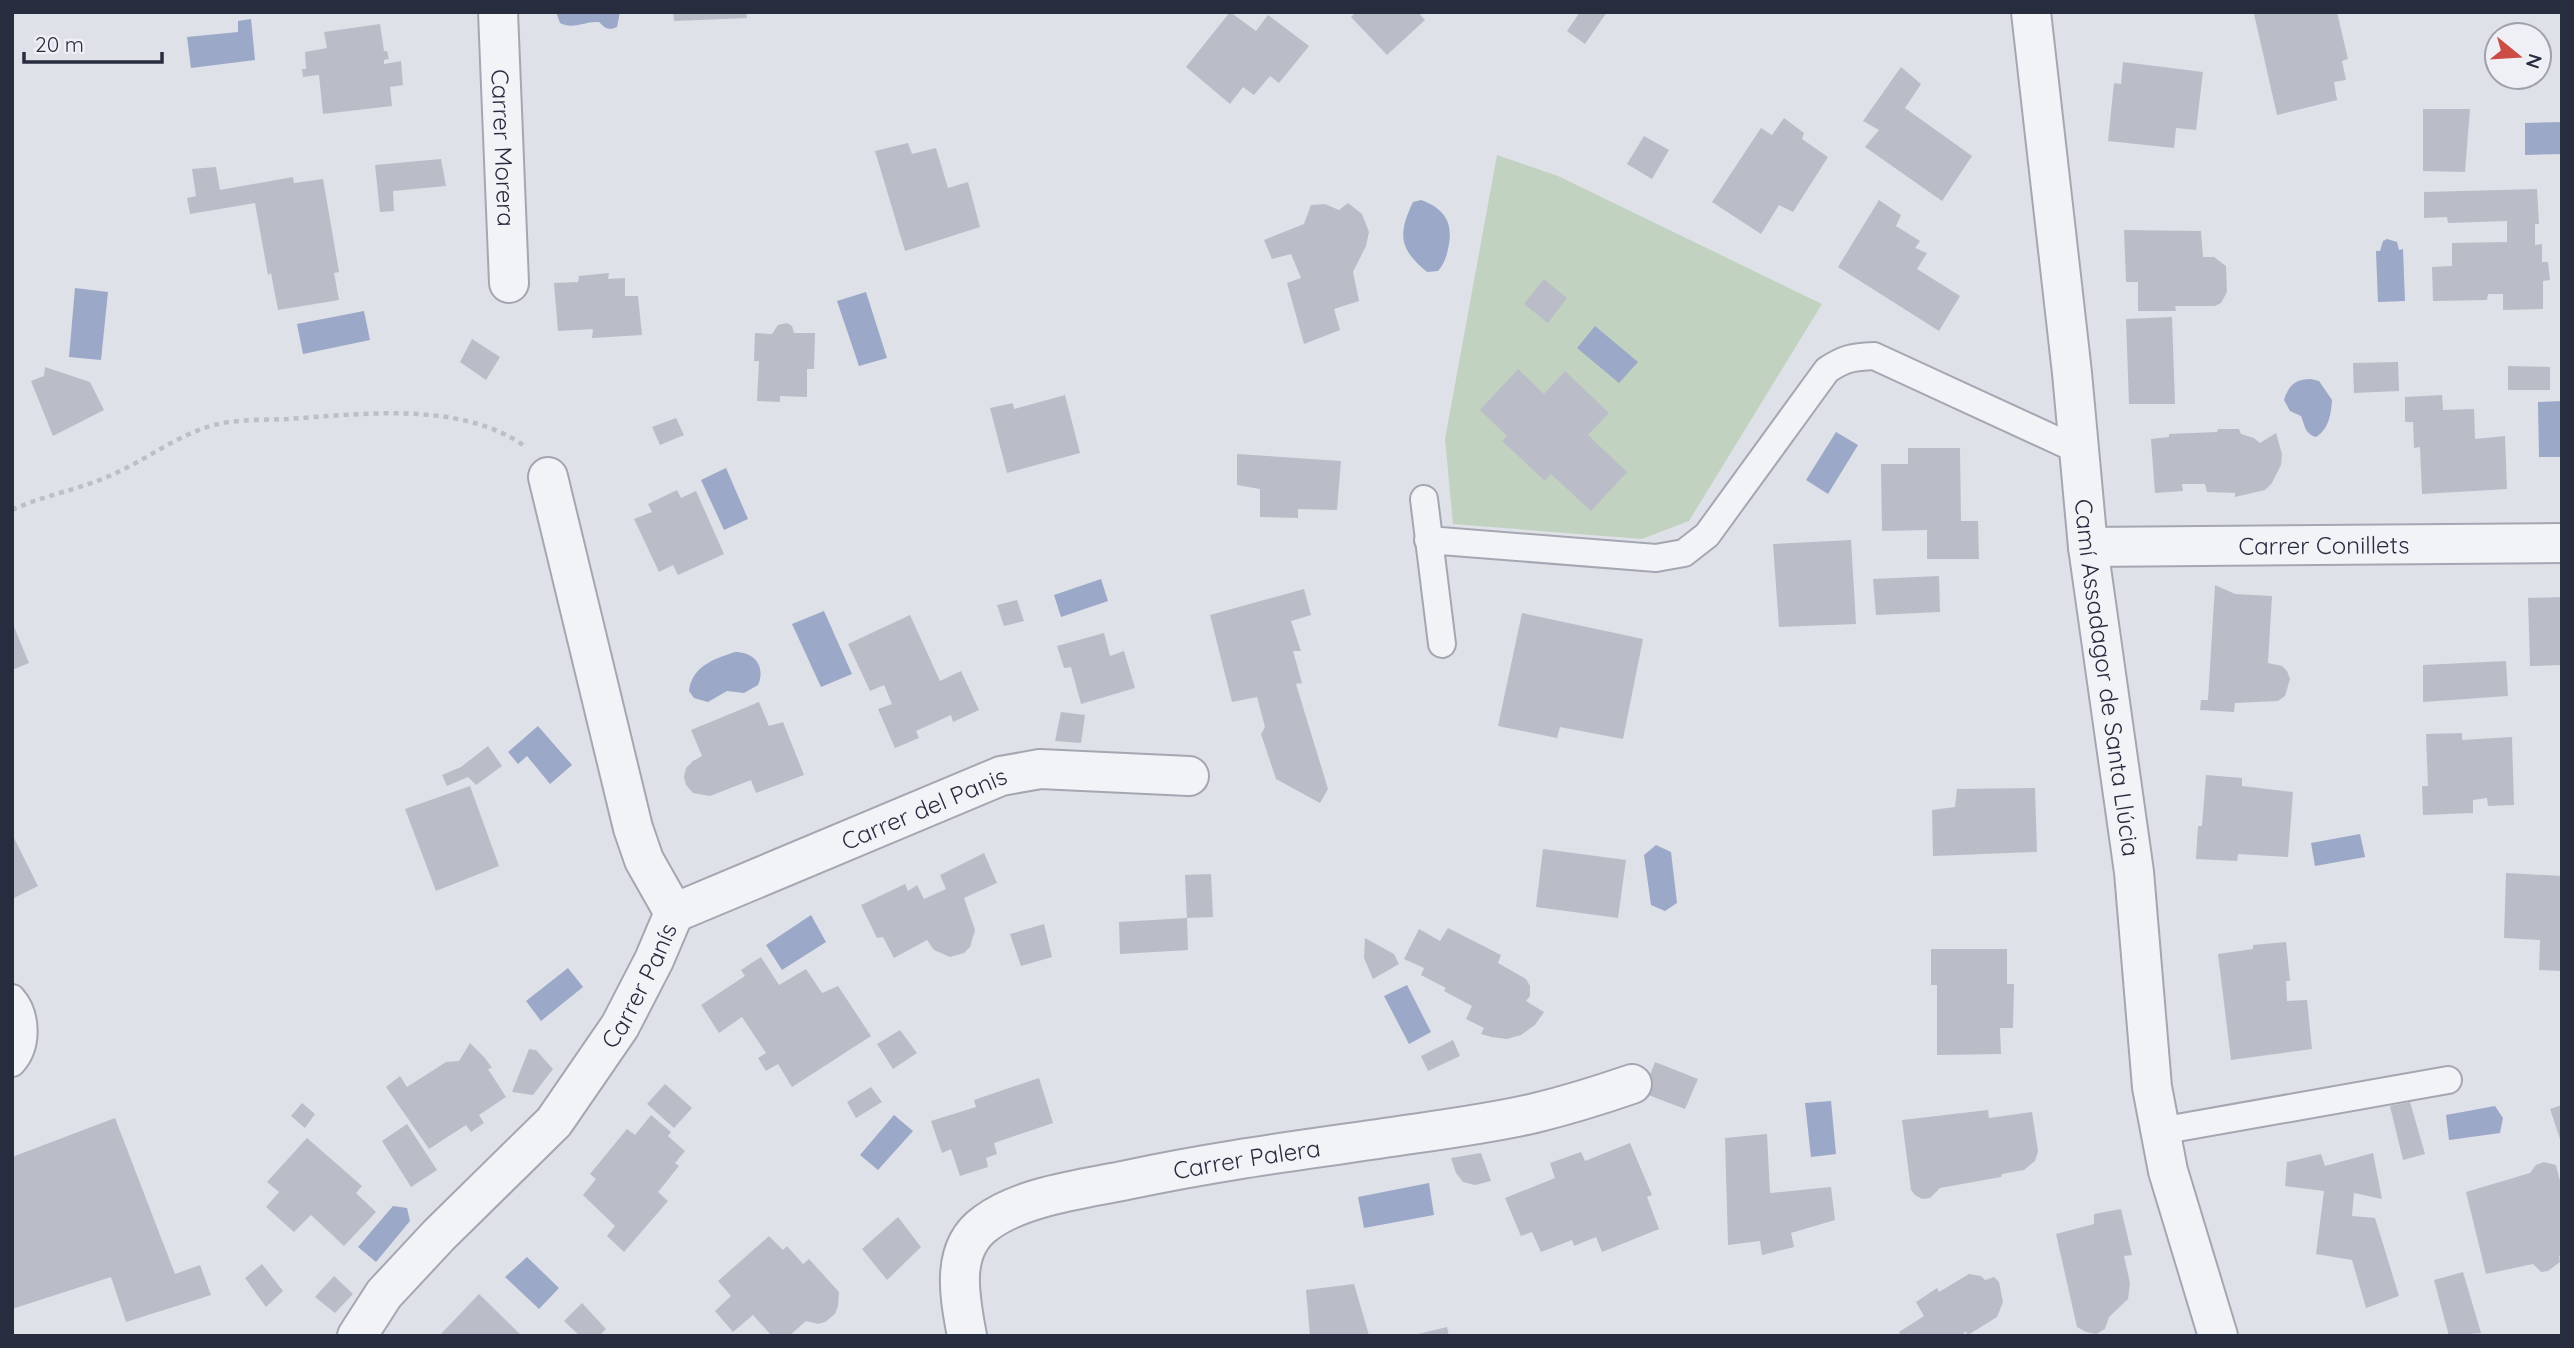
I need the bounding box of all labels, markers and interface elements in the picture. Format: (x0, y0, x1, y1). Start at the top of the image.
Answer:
scale bar (24, 21, 163, 65)
north arrow (2483, 21, 2553, 91)
text: 20 m (35, 31, 84, 57)
text: N (2521, 51, 2548, 72)
street label: Carrer Morera (485, 68, 522, 227)
street label: Camí Assadagor de Santa Llúcia (2069, 498, 2147, 858)
street label: Carrer Conillets (2238, 529, 2410, 561)
street label: Carrer del Panis (837, 760, 1011, 856)
street label: Carrer Panís (594, 918, 683, 1054)
street label: Carrer Palera (1171, 1132, 1322, 1185)

